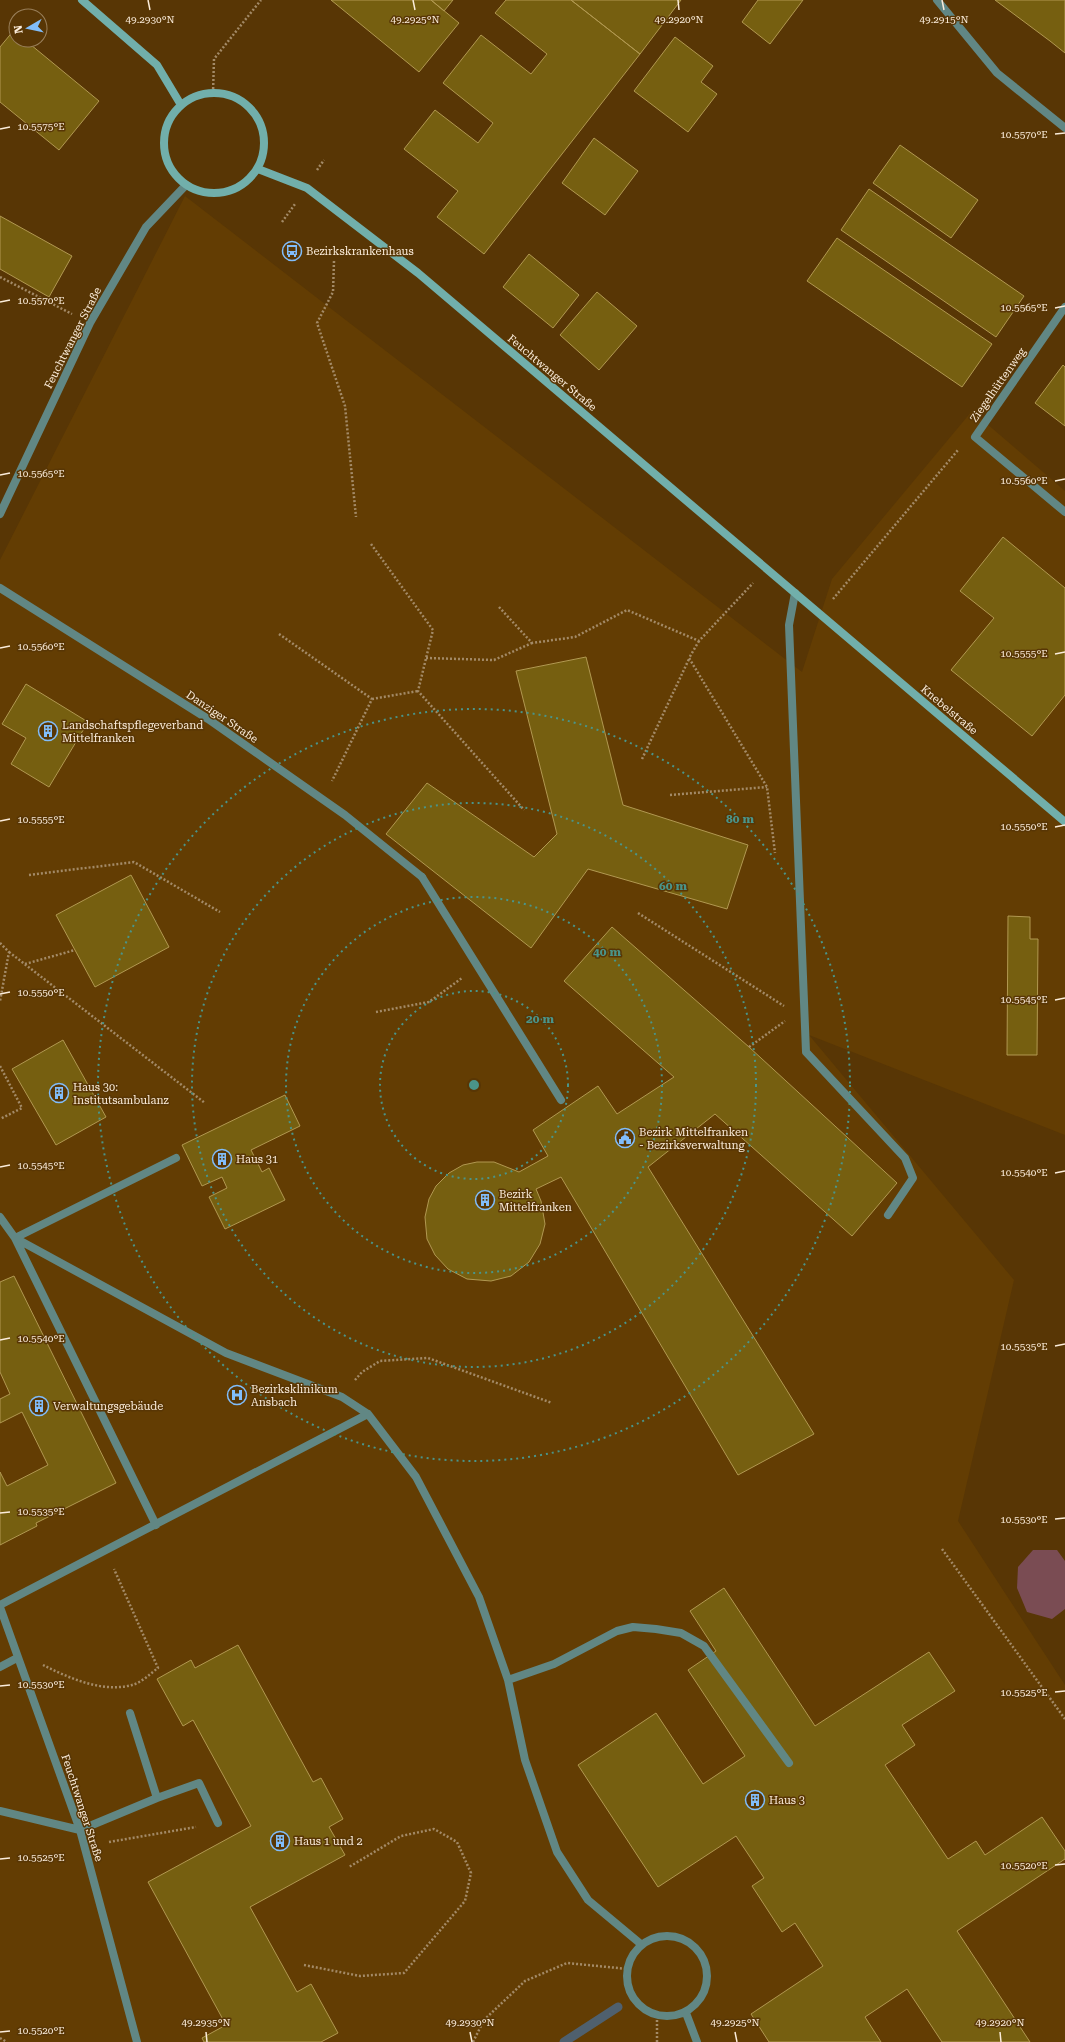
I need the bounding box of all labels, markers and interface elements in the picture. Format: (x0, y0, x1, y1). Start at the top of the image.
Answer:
north arrow (8, 8, 48, 48)
text: 49.2930°N (125, 14, 175, 25)
text: 49.2925°N (390, 14, 440, 25)
text: 49.2920°N (654, 14, 704, 25)
text: 49.2915°N (919, 14, 969, 25)
text: N (11, 24, 26, 35)
text: 10.5575°E (17, 121, 65, 132)
text: 10.5570°E (1000, 129, 1048, 140)
bus stop icon: Bezirkskrankenhaus (281, 240, 303, 262)
place label: Bezirkskrankenhaus (306, 245, 414, 258)
street label: Feuchtwanger Straße (42, 285, 104, 391)
text: 10.5570°E (17, 295, 65, 306)
text: 10.5565°E (1000, 302, 1048, 313)
street label: Feuchtwanger Straße (505, 332, 599, 414)
street label: Ziegelhüttenweg (967, 345, 1029, 425)
text: 10.5565°E (17, 468, 65, 479)
text: 10.5560°E (1000, 475, 1048, 486)
text: 10.5560°E (17, 641, 65, 652)
text: 10.5555°E (1000, 648, 1048, 659)
street label: Knebelstraße (918, 683, 980, 737)
street label: Danziger Straße (184, 688, 260, 746)
place label: Landschaftspflegeverband Mittelfranken (62, 719, 203, 745)
building icon: Landschaftspflegeverband Mittelfranken (37, 720, 59, 742)
text: 80 m (726, 812, 754, 826)
text: 10.5555°E (17, 814, 65, 825)
text: 10.5550°E (1000, 821, 1048, 832)
text: 60 m (659, 879, 687, 893)
text: 40 m (593, 945, 621, 959)
text: 10.5550°E (17, 987, 65, 998)
text: 10.5545°E (1000, 994, 1048, 1005)
text: 20 m (526, 1012, 554, 1026)
centre of rings (467, 1078, 481, 1092)
place label: Haus 30: Institutsambulanz (73, 1081, 169, 1107)
building icon: Haus 30: Institutsambulanz (48, 1082, 70, 1104)
place label: Bezirk Mittelfranken - Bezirksverwaltung (639, 1126, 748, 1152)
public building icon: Bezirk Mittelfranken - Bezirksverwaltung (614, 1127, 636, 1149)
building icon: Haus 31 (211, 1148, 233, 1170)
place label: Haus 31 (236, 1153, 278, 1166)
text: 10.5545°E (17, 1160, 65, 1171)
text: 10.5540°E (1000, 1167, 1048, 1178)
place label: Bezirk Mittelfranken (499, 1188, 572, 1214)
building icon: Bezirk Mittelfranken (474, 1189, 496, 1211)
text: 10.5540°E (17, 1333, 65, 1344)
text: 10.5535°E (1000, 1341, 1048, 1352)
place label: Bezirksklinikum Ansbach (251, 1383, 338, 1409)
hospital icon: Bezirksklinikum Ansbach (226, 1384, 248, 1406)
building icon: Verwaltungsgebäude (28, 1395, 50, 1417)
place label: Verwaltungsgebäude (53, 1400, 163, 1413)
text: 10.5535°E (17, 1506, 65, 1517)
text: 10.5530°E (1000, 1514, 1048, 1525)
text: 10.5530°E (17, 1679, 65, 1690)
text: 10.5525°E (1000, 1687, 1048, 1698)
street label: Feuchtwanger Straße (59, 1753, 105, 1863)
building icon: Haus 3 (744, 1789, 766, 1811)
place label: Haus 3 (769, 1794, 805, 1807)
building icon: Haus 1 und 2 (269, 1830, 291, 1852)
place label: Haus 1 und 2 (294, 1835, 363, 1848)
text: 10.5525°E (17, 1852, 65, 1863)
text: 10.5520°E (1000, 1860, 1048, 1871)
text: 49.2935°N (181, 2017, 231, 2028)
text: 49.2930°N (445, 2017, 495, 2028)
text: 49.2925°N (710, 2017, 760, 2028)
text: 49.2920°N (975, 2017, 1025, 2028)
text: 10.5520°E (17, 2025, 65, 2036)

